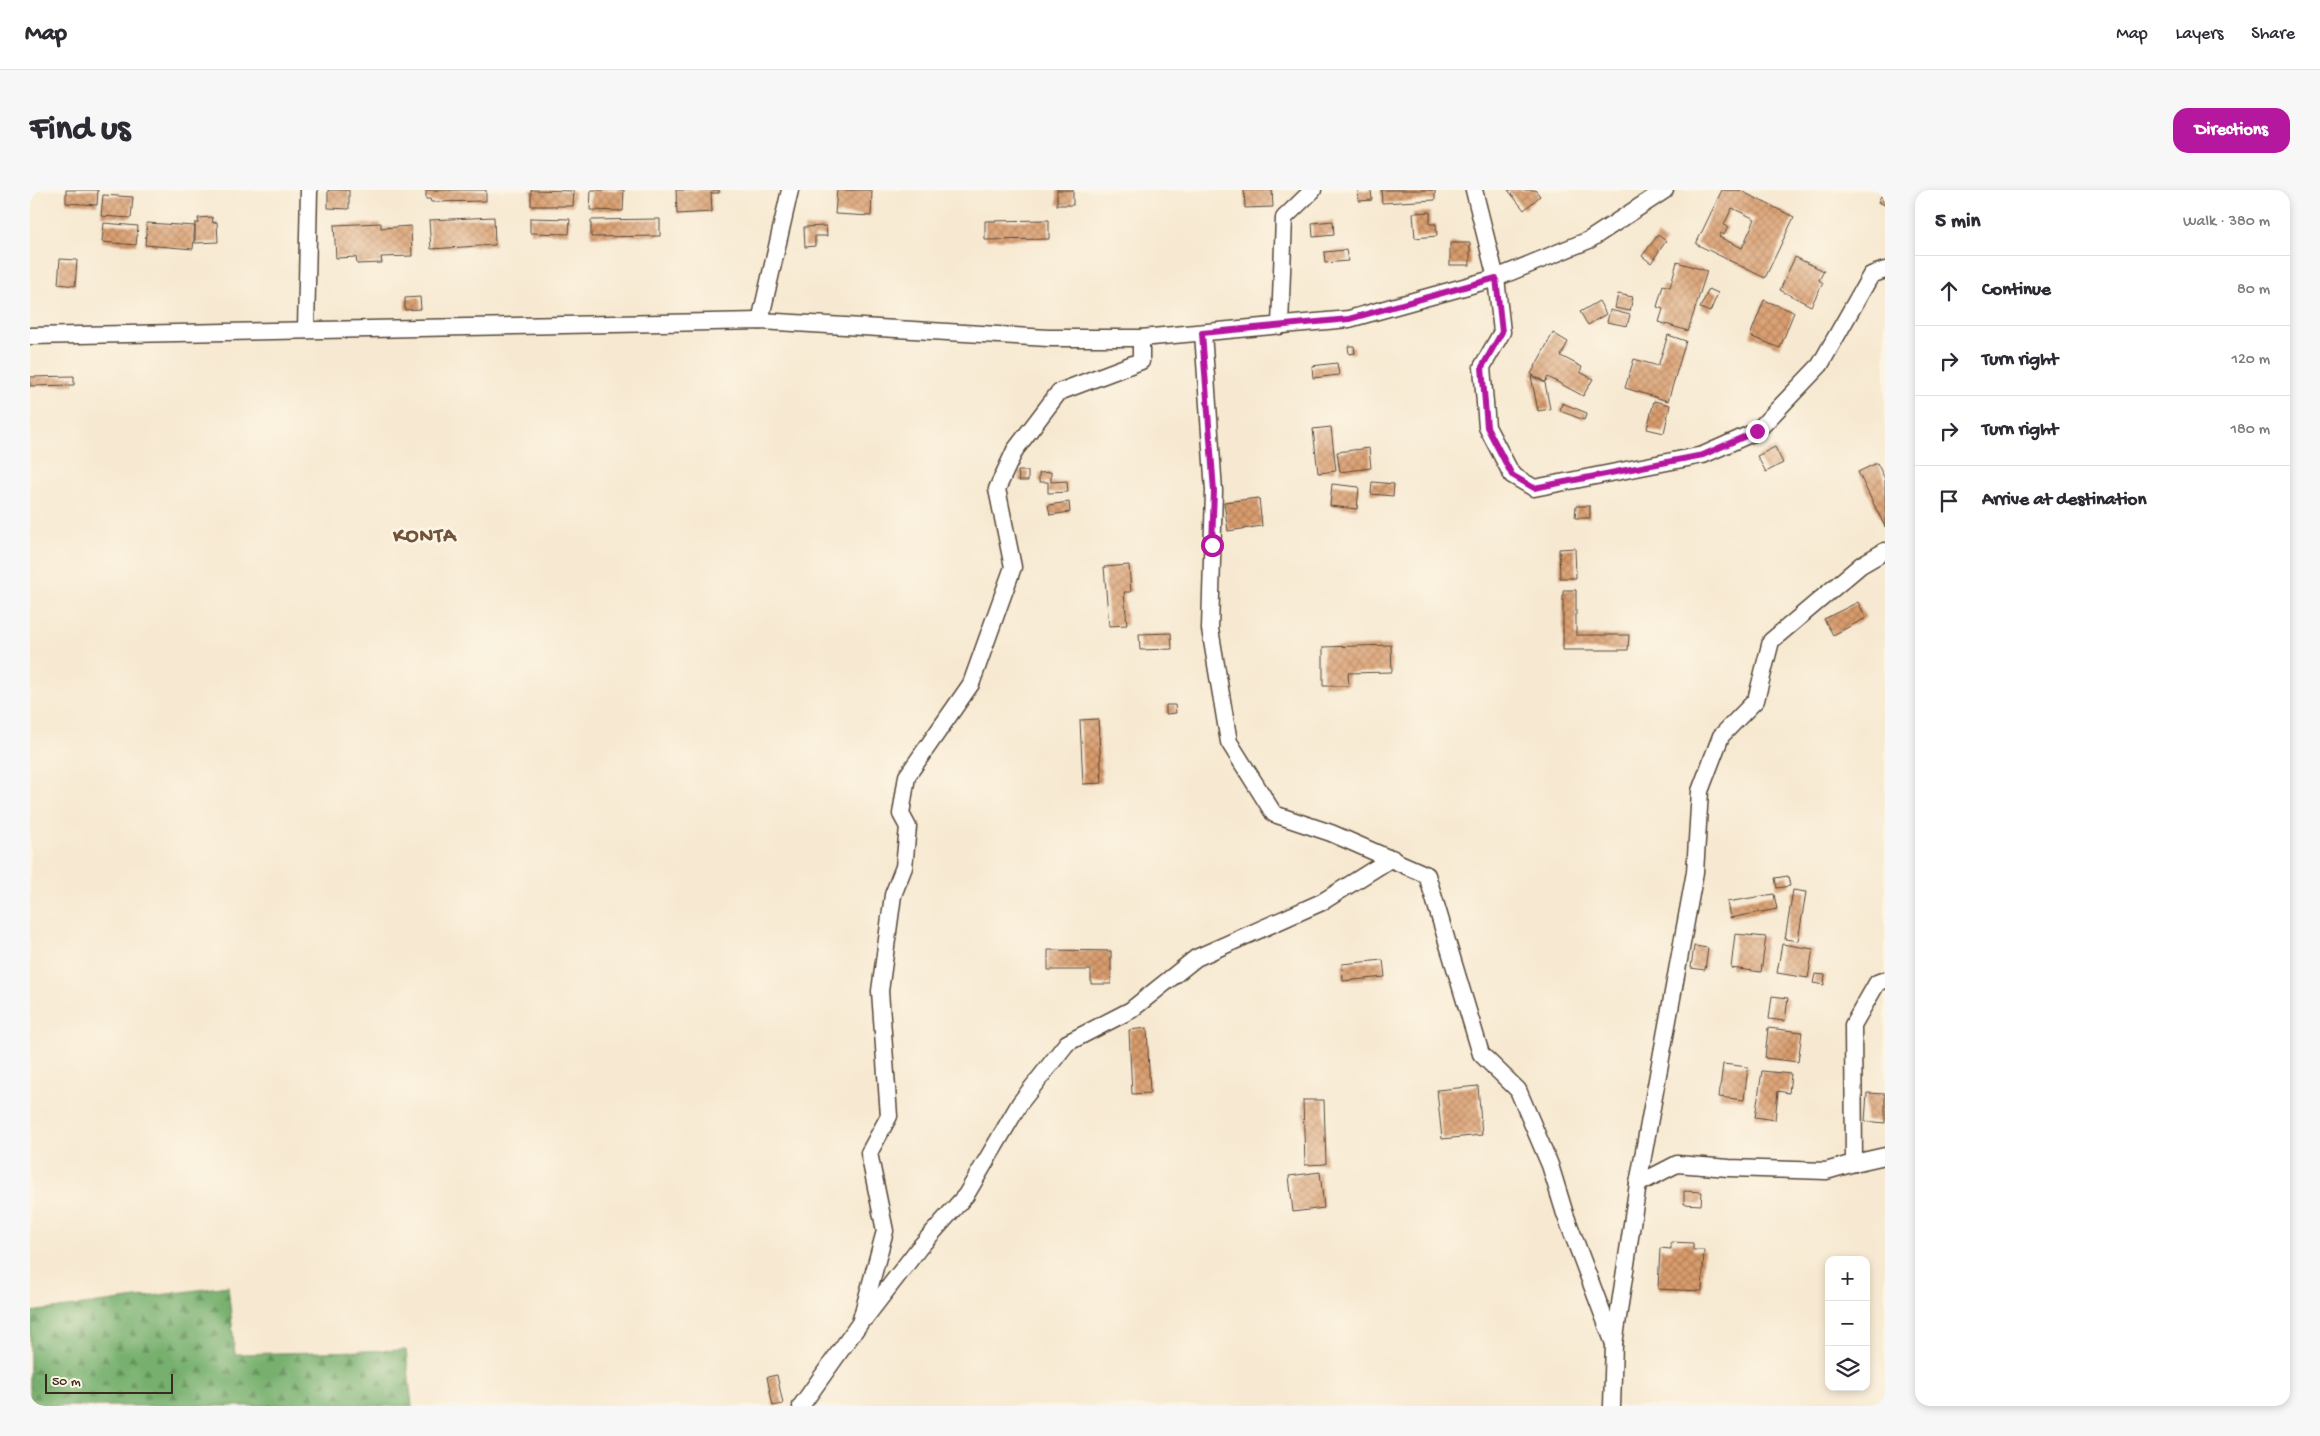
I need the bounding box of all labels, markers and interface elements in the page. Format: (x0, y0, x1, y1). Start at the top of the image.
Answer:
text: Map (25, 20, 67, 49)
text: Map (2116, 24, 2148, 45)
text: Layers (2176, 24, 2223, 45)
text: Share (2251, 24, 2295, 45)
button: Directions (2173, 108, 2290, 153)
text: Find us (30, 110, 130, 151)
text: 5 min (1935, 210, 1980, 235)
text: Walk · 380 m (2183, 213, 2270, 232)
icon: ahead (1935, 277, 1963, 305)
text: Continue (1982, 279, 2051, 302)
text: 80 m (2237, 281, 2270, 300)
icon: right (1935, 347, 1963, 375)
text: Turn right (1982, 349, 2058, 372)
text: 120 m (2231, 351, 2270, 370)
icon: right (1935, 417, 1963, 445)
text: Turn right (1982, 419, 2058, 442)
route end (1746, 420, 1769, 443)
text: 180 m (2231, 421, 2270, 440)
icon: arrive (1935, 487, 1963, 515)
text: Arrive at destination (1982, 489, 2146, 512)
district label: KONTA (392, 525, 457, 550)
route start (1201, 534, 1224, 557)
map controls (1825, 1256, 1870, 1391)
button: + (1825, 1256, 1870, 1301)
button: − (1825, 1301, 1870, 1346)
button: layers (1825, 1346, 1870, 1391)
scale bar (45, 1371, 172, 1394)
text: 50 m (52, 1374, 81, 1391)

